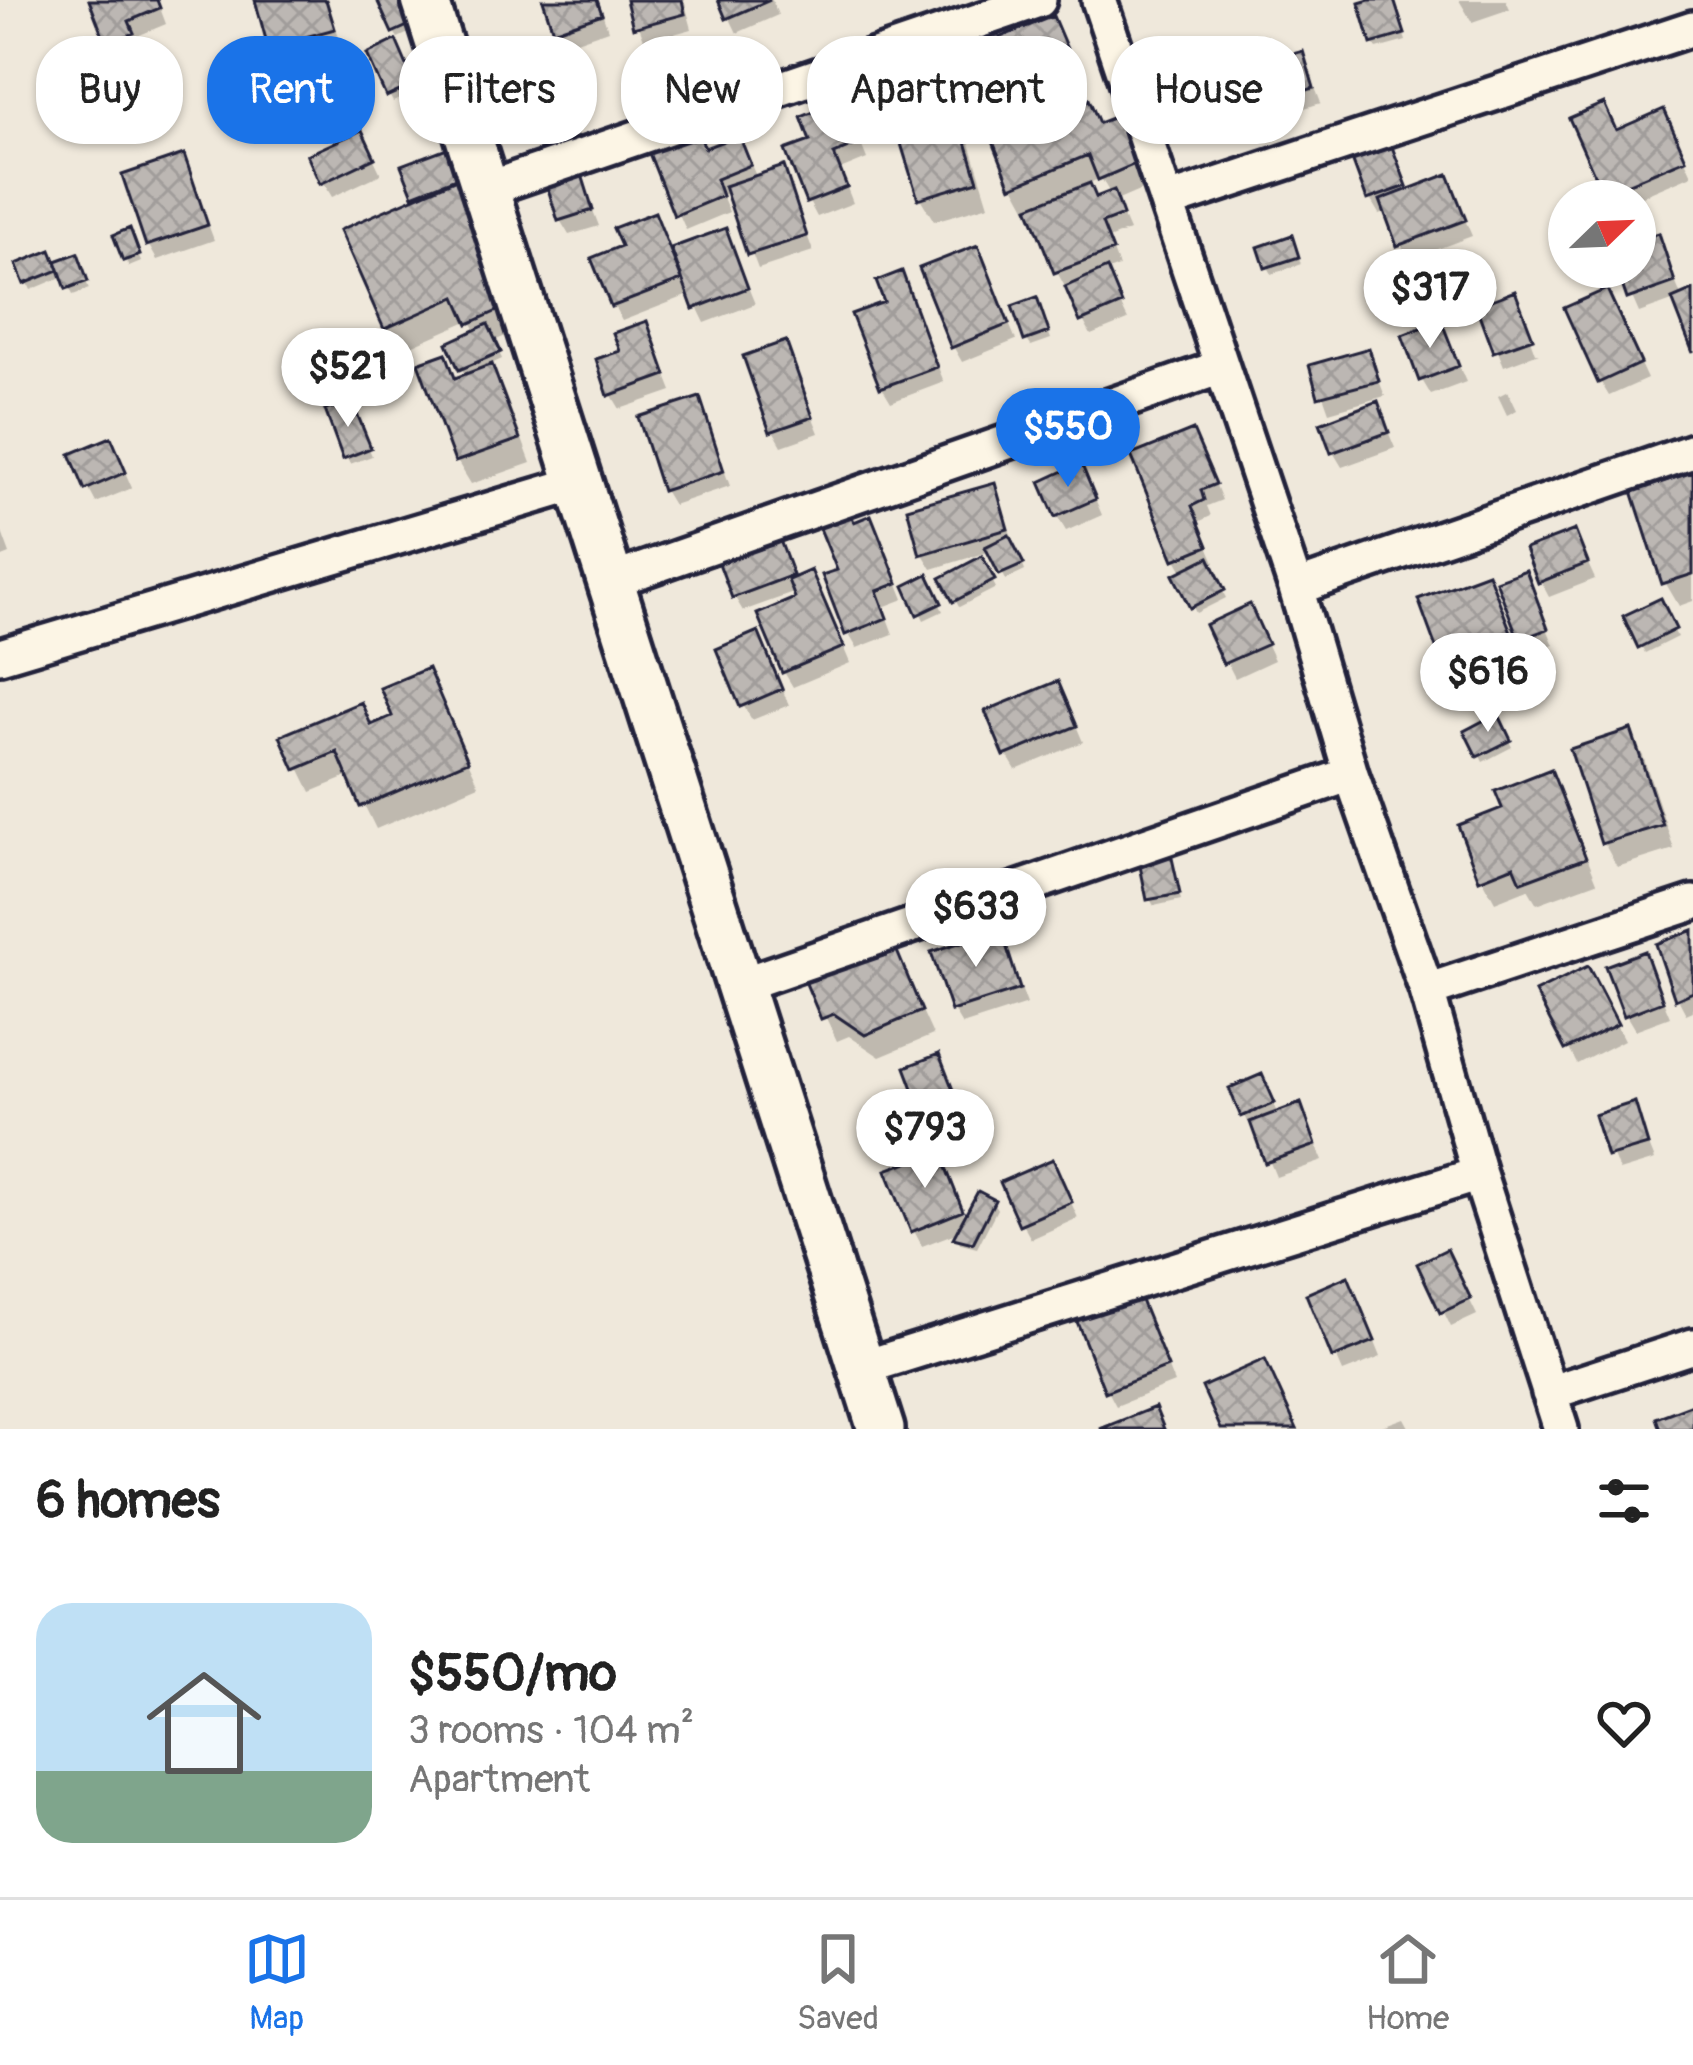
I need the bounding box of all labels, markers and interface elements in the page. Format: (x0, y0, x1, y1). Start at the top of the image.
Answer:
chip: Buy (36, 36, 183, 144)
chip: Rent (207, 36, 375, 144)
chip: Filters (399, 36, 597, 144)
chip: New (621, 36, 783, 144)
chip: Apartment (807, 36, 1087, 144)
chip: House (1111, 36, 1305, 144)
north arrow (1548, 180, 1656, 288)
map controls (1548, 180, 1656, 288)
pin: $317 (1359, 249, 1501, 351)
text: $317 (1391, 263, 1469, 312)
pin: $521 (277, 328, 419, 430)
text: $521 (308, 342, 388, 391)
pin: $550 (997, 388, 1139, 490)
text: $550 (1023, 402, 1113, 451)
pin: $616 (1417, 633, 1559, 735)
text: $616 (1447, 647, 1529, 696)
pin: $633 (905, 868, 1047, 970)
text: $633 (932, 882, 1020, 931)
pin: $793 (854, 1089, 996, 1191)
text: $793 (883, 1103, 967, 1152)
icon: filters (1591, 1468, 1657, 1534)
text: 6 homes (36, 1469, 220, 1533)
text: $550/mo (408, 1642, 617, 1706)
icon: home (132, 1651, 276, 1795)
icon: heart (1591, 1690, 1657, 1756)
text: 3 rooms · 104 m² (408, 1706, 694, 1755)
text: Apartment (408, 1755, 590, 1804)
tab: Map (244, 1926, 310, 2039)
tab: Saved (797, 1926, 879, 2039)
tab: Home (1366, 1926, 1449, 2039)

